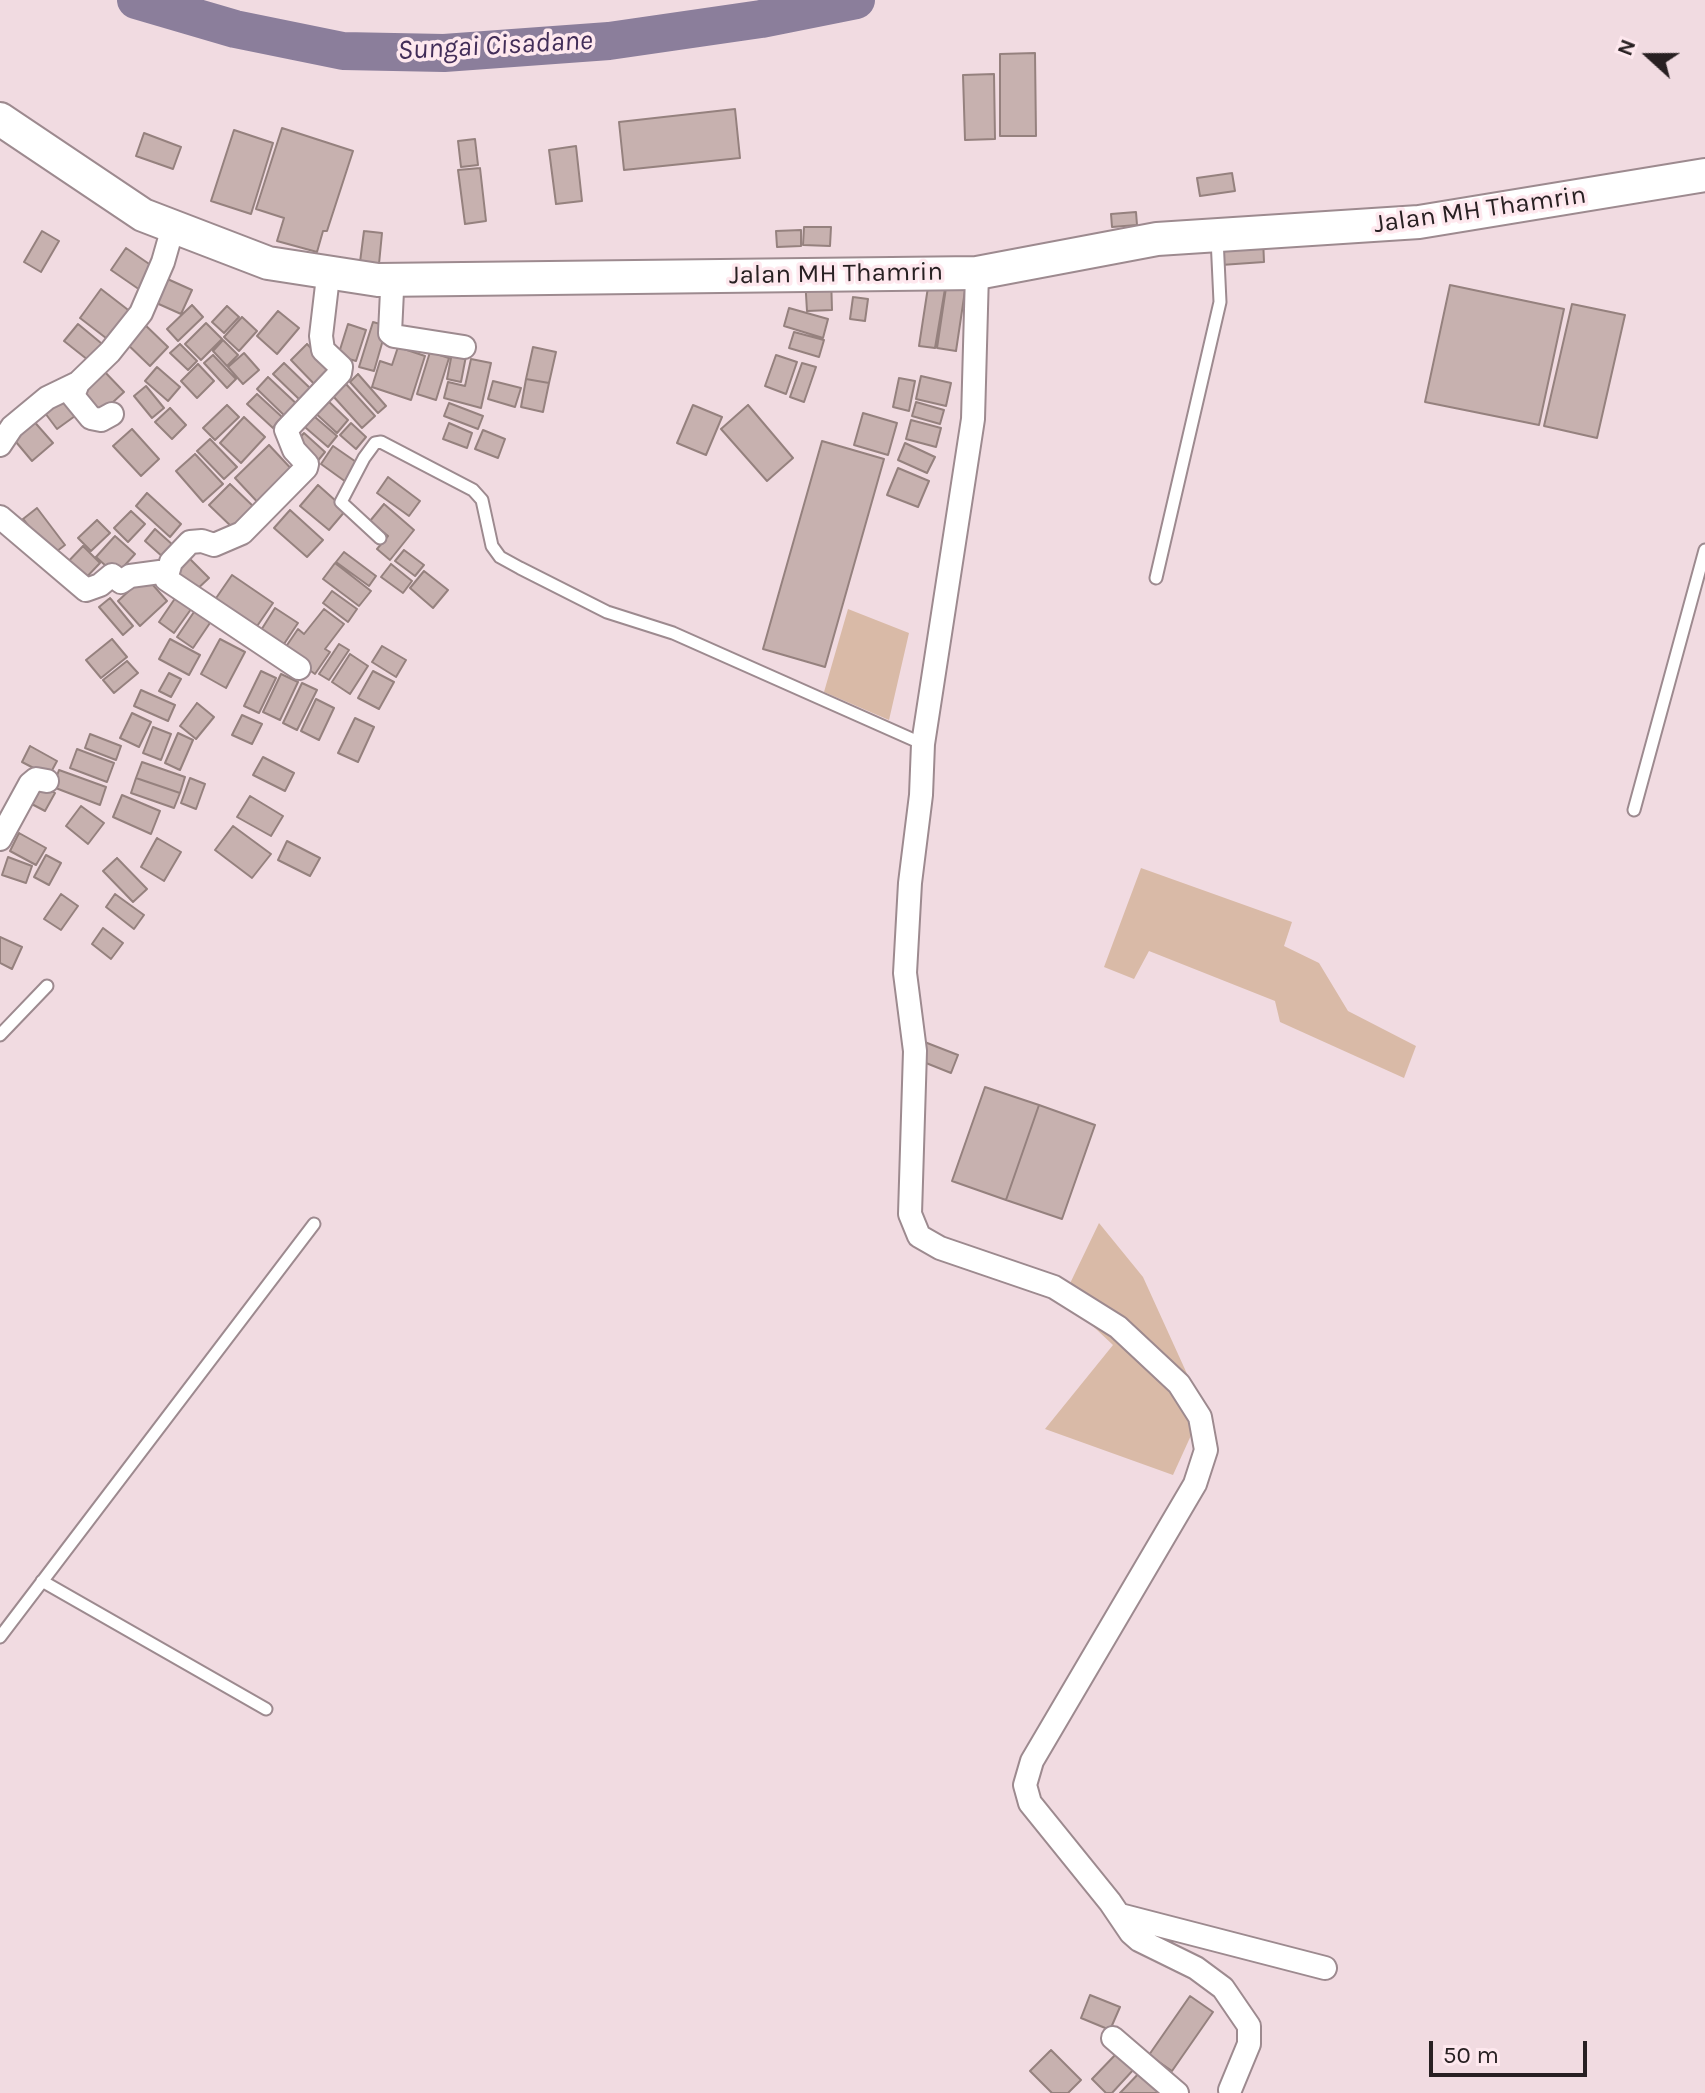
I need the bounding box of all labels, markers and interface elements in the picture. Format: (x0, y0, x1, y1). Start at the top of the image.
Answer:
north arrow (1609, 16, 1689, 96)
water label: Sungai Cisadane (397, 24, 593, 68)
text: N (1612, 35, 1642, 59)
street label: Jalan MH Thamrin (1372, 180, 1588, 240)
street label: Jalan MH Thamrin (729, 257, 943, 291)
scale bar (1433, 2025, 1591, 2075)
text: 50 m (1443, 2041, 1499, 2069)

